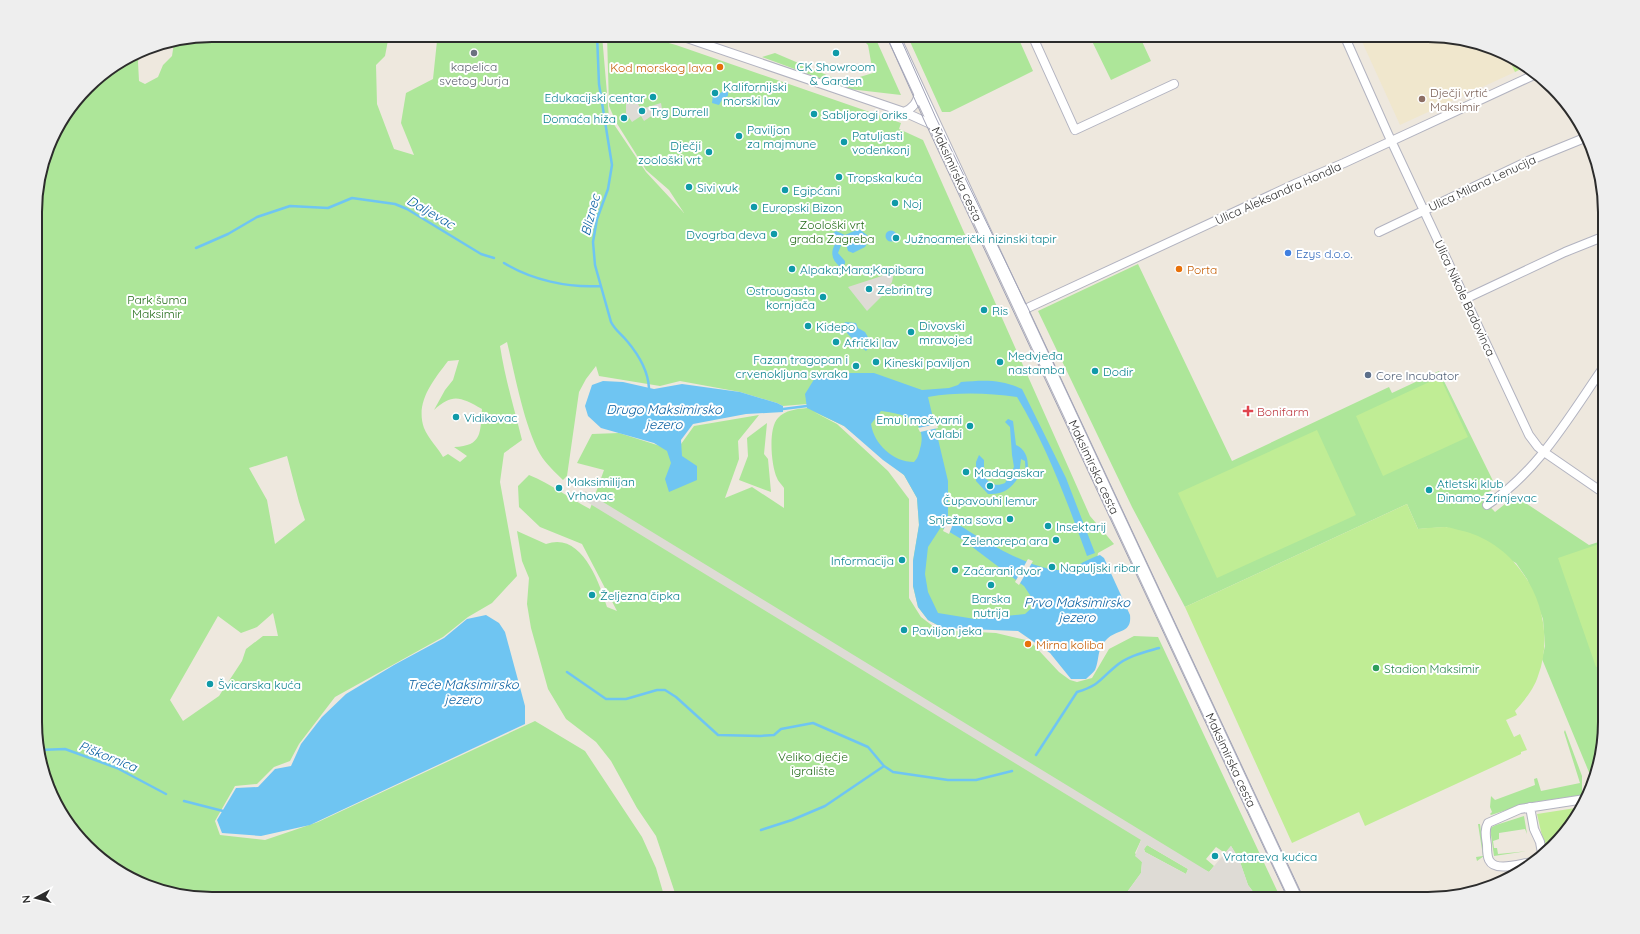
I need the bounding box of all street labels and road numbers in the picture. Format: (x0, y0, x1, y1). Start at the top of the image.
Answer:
street label: Maksimirska cesta (929, 124, 985, 224)
street label: Ulica Milana Lenucija (1426, 152, 1538, 214)
street label: Ulica Aleksandra Hondla (1213, 158, 1343, 228)
street label: Ulica Nikole Badovinca (1431, 237, 1499, 359)
street label: Maksimirska cesta (1066, 417, 1122, 517)
street label: Maksimirska cesta (1203, 710, 1259, 810)

